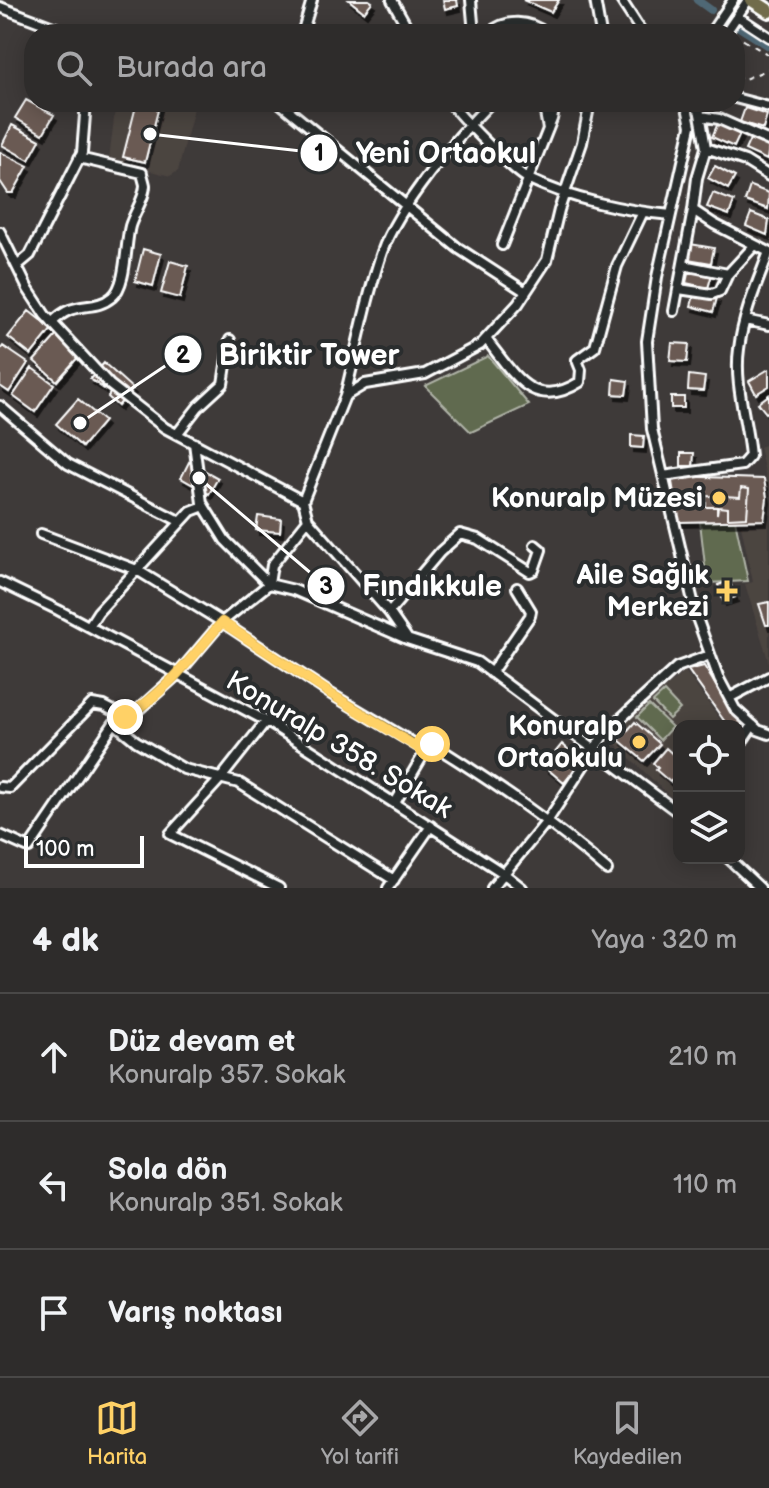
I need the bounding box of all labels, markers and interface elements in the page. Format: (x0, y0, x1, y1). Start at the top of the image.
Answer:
search box (24, 24, 745, 112)
icon: search (52, 46, 96, 90)
text: Burada ara (116, 50, 267, 86)
callout: Yeni Ortaokul (299, 126, 552, 180)
text: Yeni Ortaokul (356, 136, 536, 172)
text: 1 (314, 139, 324, 168)
callout: Biriktir Tower (163, 327, 416, 381)
text: Biriktir Tower (218, 338, 401, 374)
text: 2 (176, 341, 191, 370)
place label: Konuralp Müzesi (491, 482, 703, 515)
marker: Konuralp Müzesi (710, 489, 728, 507)
callout: Fındıkkule (306, 559, 518, 613)
place label: Aile Sağlık Merkezi (576, 559, 709, 624)
text: Fındıkkule (362, 569, 502, 605)
text: 3 (319, 572, 333, 601)
marker: Aile Sağlık Merkezi (716, 580, 738, 602)
street label: Konuralp 358. Sokak (220, 664, 458, 826)
route end (107, 699, 143, 735)
place label: Konuralp Ortaokulu (497, 710, 623, 775)
map controls (673, 720, 745, 864)
button: locate (673, 720, 745, 792)
route start (414, 726, 450, 762)
marker: Konuralp Ortaokulu (630, 733, 648, 751)
button: layers (673, 792, 745, 864)
scale bar (24, 832, 144, 868)
text: 100 m (36, 836, 95, 863)
text: 4 dk (32, 920, 99, 961)
text: Yaya · 320 m (591, 925, 737, 956)
text: Düz devam et (108, 1024, 295, 1060)
icon: ahead (32, 1035, 76, 1079)
text: 210 m (668, 1042, 737, 1073)
text: Konuralp 357. Sokak (108, 1060, 345, 1091)
text: Sola dön (108, 1152, 228, 1188)
icon: left (32, 1163, 76, 1207)
text: 110 m (673, 1170, 737, 1201)
text: Konuralp 351. Sokak (108, 1188, 343, 1219)
icon: arrive (32, 1291, 76, 1335)
text: Varış noktası (108, 1295, 283, 1331)
tab: Harita (87, 1396, 147, 1471)
tab: Yol tarifi (321, 1396, 399, 1471)
tab: Kaydedilen (573, 1396, 682, 1471)

